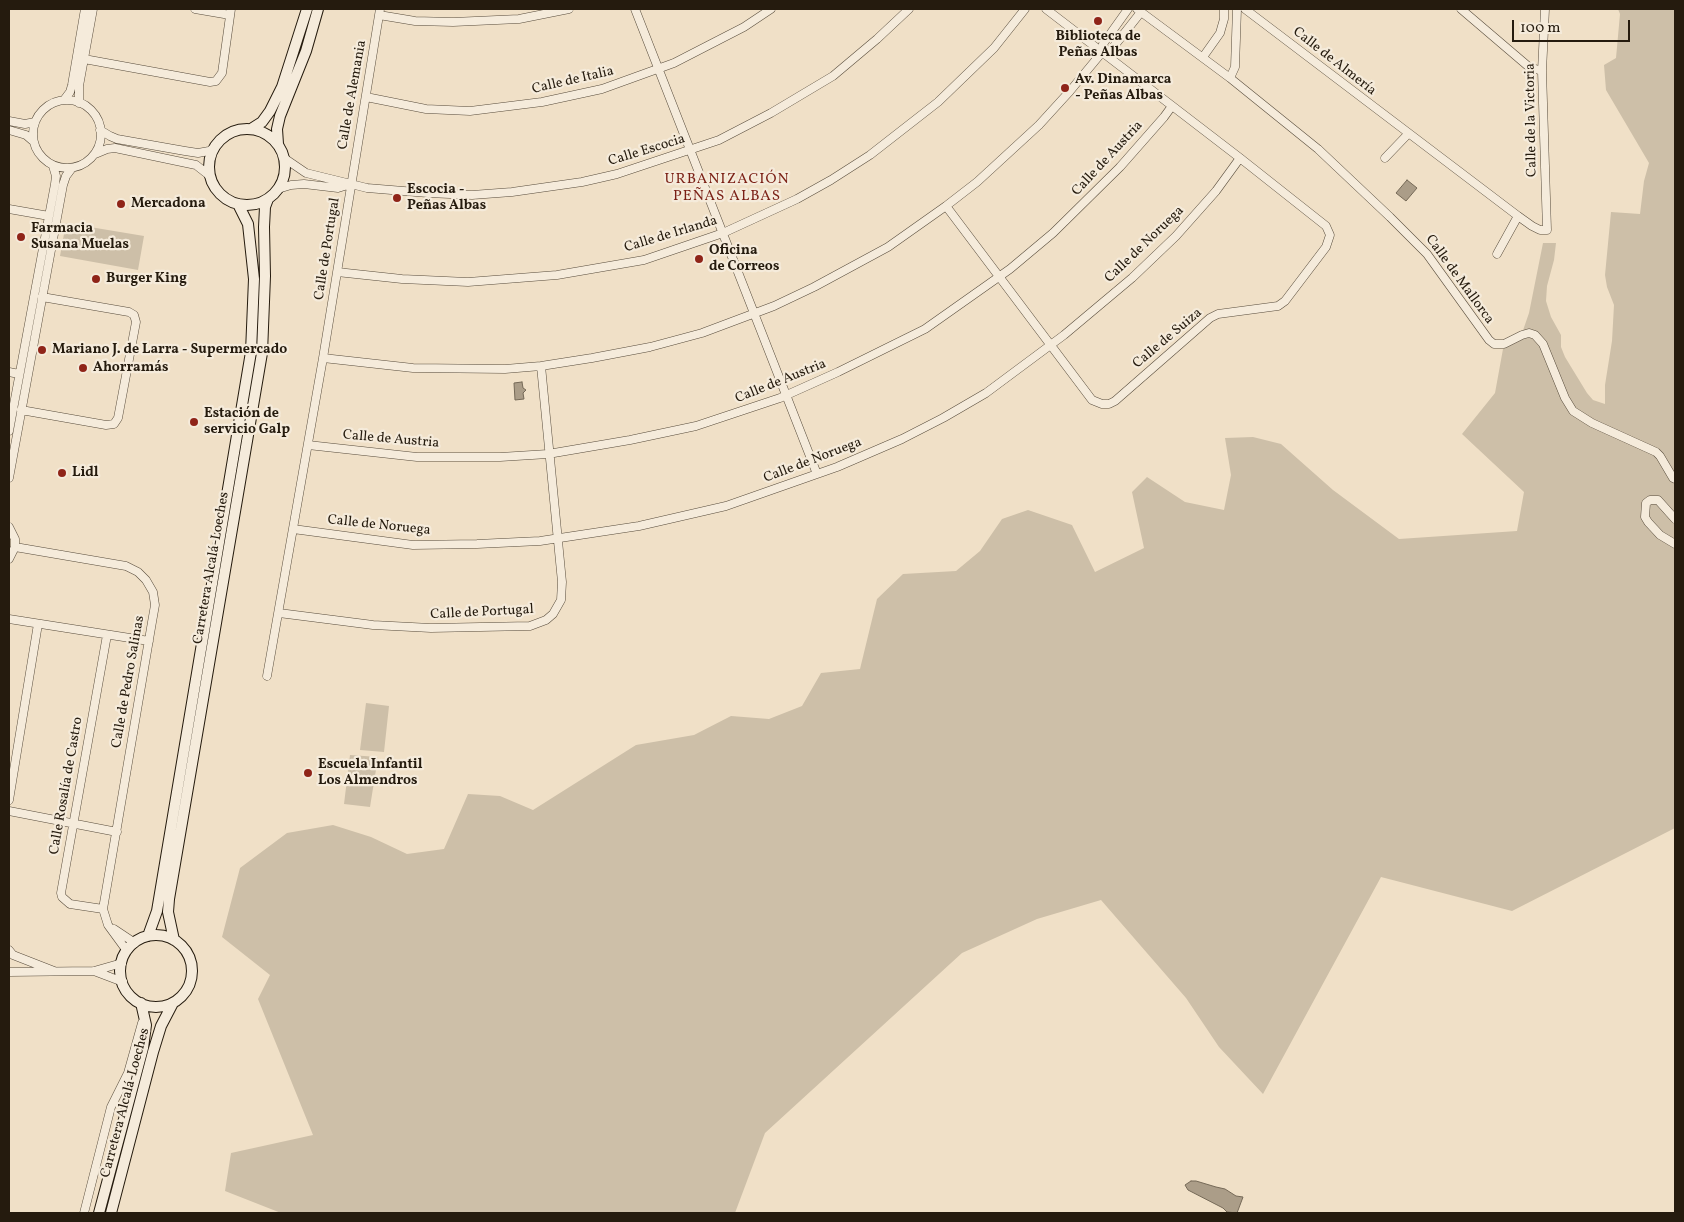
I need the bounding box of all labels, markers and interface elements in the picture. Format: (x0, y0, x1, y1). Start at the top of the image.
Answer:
scale bar (1514, 10, 1632, 42)
marker: Biblioteca de Peñas Albas (1092, 15, 1104, 27)
text: 100 m (1520, 18, 1560, 39)
street label: Calle de Almería (1289, 24, 1379, 100)
place label: Biblioteca de Peñas Albas (1055, 29, 1141, 62)
street label: Calle de Alemania (335, 39, 371, 151)
street label: Calle de Italia (530, 63, 616, 99)
street label: Calle de la Victoria (1523, 63, 1541, 177)
place label: Av. Dinamarca - Peñas Albas (1075, 72, 1171, 104)
marker: Av. Dinamarca - Peñas Albas (1059, 82, 1071, 94)
street label: Calle de Austria (1069, 118, 1147, 200)
street label: Calle Escocia (607, 131, 687, 171)
district label: URBANIZACIÓN PEÑAS ALBAS (663, 171, 791, 206)
place label: Escocia - Peñas Albas (407, 182, 486, 214)
marker: Escocia - Peñas Albas (391, 192, 403, 204)
place label: Mercadona (131, 196, 206, 212)
street label: Calle de Portugal (312, 197, 344, 301)
marker: Mercadona (115, 198, 127, 210)
street label: Calle de Noruega (1102, 203, 1188, 287)
street label: Calle de Irlanda (622, 213, 720, 257)
place label: Farmacia Susana Muelas (31, 221, 129, 253)
marker: Farmacia Susana Muelas (15, 231, 27, 243)
street label: Calle de Mallorca (1421, 232, 1497, 328)
place label: Oficina de Correos (709, 243, 779, 276)
marker: Oficina de Correos (693, 253, 705, 265)
place label: Burger King (106, 271, 187, 287)
marker: Burger King (90, 273, 102, 285)
street label: Calle de Suiza (1130, 305, 1206, 373)
place label: Mariano J. de Larra - Supermercado (52, 342, 287, 358)
marker: Mariano J. de Larra - Supermercado (36, 344, 48, 356)
street label: Calle de Austria (733, 356, 829, 408)
place label: Ahorramás (93, 360, 168, 376)
marker: Ahorramás (77, 362, 89, 374)
place label: Estación de servicio Galp (204, 406, 290, 438)
marker: Estación de servicio Galp (188, 416, 200, 428)
street label: Calle de Austria (342, 427, 440, 453)
street label: Calle de Noruega (762, 435, 864, 487)
place label: Lidl (72, 465, 98, 481)
marker: Lidl (56, 467, 68, 479)
street label: Carretera Alcalá-Loeches (190, 491, 234, 645)
street label: Calle de Noruega (327, 512, 431, 540)
street label: Calle de Portugal (430, 602, 534, 624)
street label: Calle de Pedro Salinas (109, 614, 149, 750)
street label: Calle Rosalía de Castro (47, 716, 87, 856)
place label: Escuela Infantil Los Almendros (318, 757, 422, 790)
marker: Escuela Infantil Los Almendros (302, 767, 314, 779)
street label: Carretera Alcalá-Loeches (98, 1026, 154, 1180)

